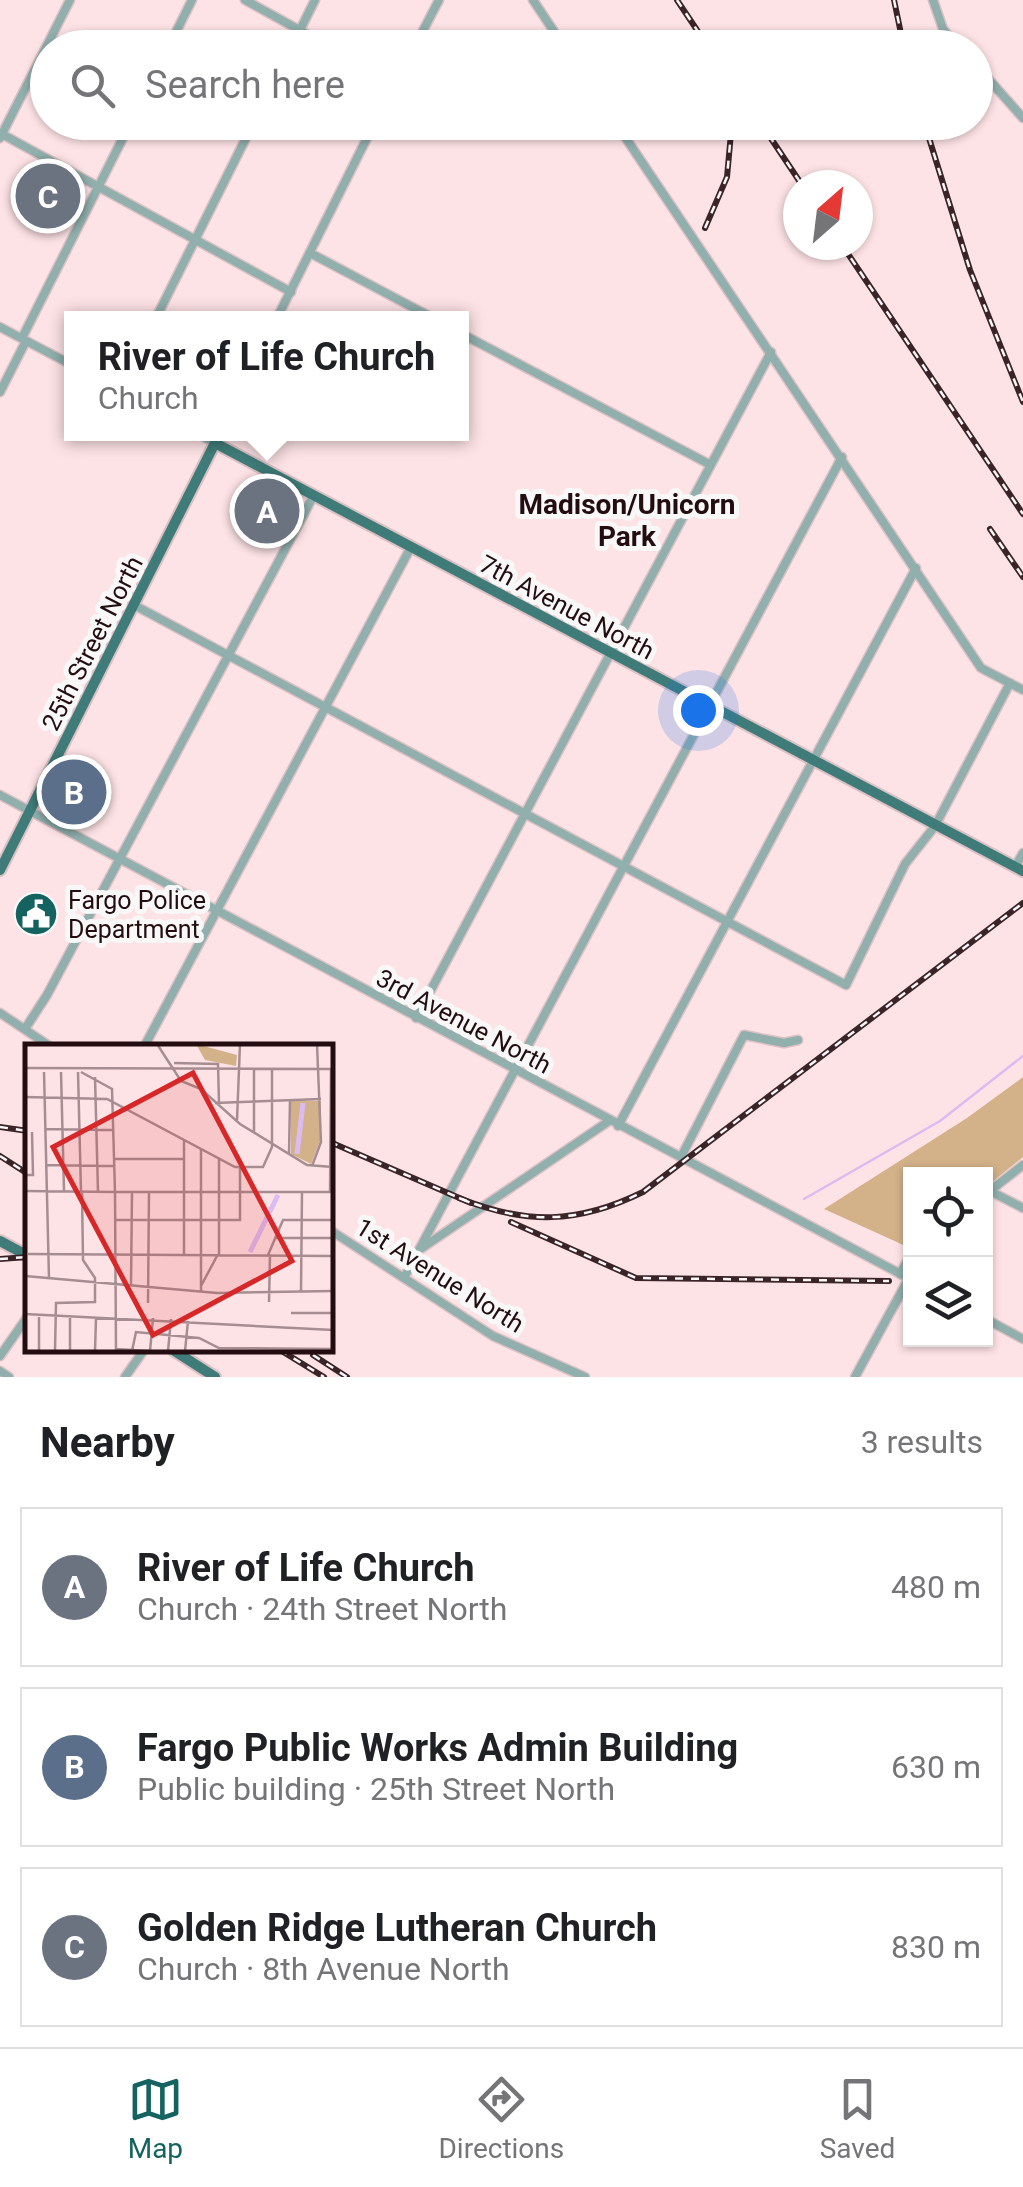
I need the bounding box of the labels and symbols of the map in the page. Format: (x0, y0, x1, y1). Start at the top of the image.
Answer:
pin: C (15, 158, 80, 234)
north arrow (783, 170, 873, 260)
pin: A (234, 474, 300, 548)
district label: Madison/Unicorn Park (519, 488, 735, 553)
street label: 7th Avenue North (475, 549, 659, 666)
street label: 25th Street North (36, 551, 149, 735)
your location (673, 685, 724, 736)
pin: B (42, 754, 106, 830)
place label: Fargo Police Department (68, 886, 206, 944)
public building icon: Fargo Police Department (13, 891, 59, 937)
street label: 3rd Avenue North (371, 963, 556, 1080)
inset map (25, 1044, 332, 1352)
street label: 1st Avenue North (350, 1212, 529, 1339)

